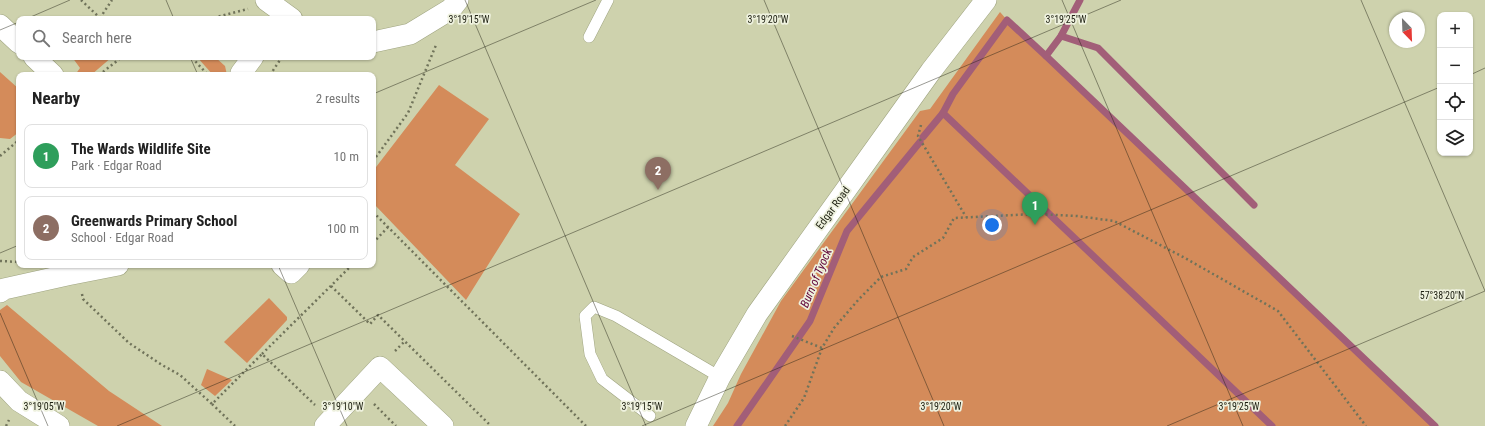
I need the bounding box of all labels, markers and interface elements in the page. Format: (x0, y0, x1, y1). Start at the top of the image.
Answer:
north arrow (1389, 12, 1425, 48)
map controls (1437, 12, 1473, 156)
button: + (1437, 12, 1473, 48)
text: 3°19'15"W (449, 14, 490, 25)
text: 3°19'20"W (748, 14, 789, 25)
text: 3°19'25"W (1046, 14, 1087, 25)
search box (16, 16, 376, 60)
icon: search (30, 27, 52, 49)
text: Search here (62, 29, 132, 47)
button: − (1437, 48, 1473, 84)
button: locate (1437, 84, 1473, 120)
text: Nearby (32, 88, 80, 108)
text: 2 results (316, 91, 360, 106)
button: layers (1437, 120, 1473, 156)
text: The Wards Wildlife Site (71, 140, 211, 158)
text: 1 (43, 149, 49, 164)
text: 10 m (333, 149, 359, 164)
pin: 2 (645, 157, 671, 190)
text: Park · Edgar Road (71, 158, 162, 173)
street label: Edgar Road (813, 184, 853, 232)
pin: 1 (1022, 192, 1048, 225)
text: Greenwards Primary School (71, 212, 237, 230)
your location (982, 215, 1002, 235)
text: 2 (43, 221, 49, 236)
text: 100 m (327, 221, 359, 236)
text: School · Edgar Road (71, 230, 174, 245)
water label: Burn of Tyock (797, 246, 835, 310)
text: 57°38'20"N (1420, 290, 1464, 301)
text: 3°19'05"W (24, 401, 65, 412)
text: 3°19'10"W (323, 401, 364, 412)
text: 3°19'15"W (622, 401, 663, 412)
text: 3°19'20"W (921, 401, 962, 412)
text: 3°19'25"W (1219, 401, 1260, 412)

